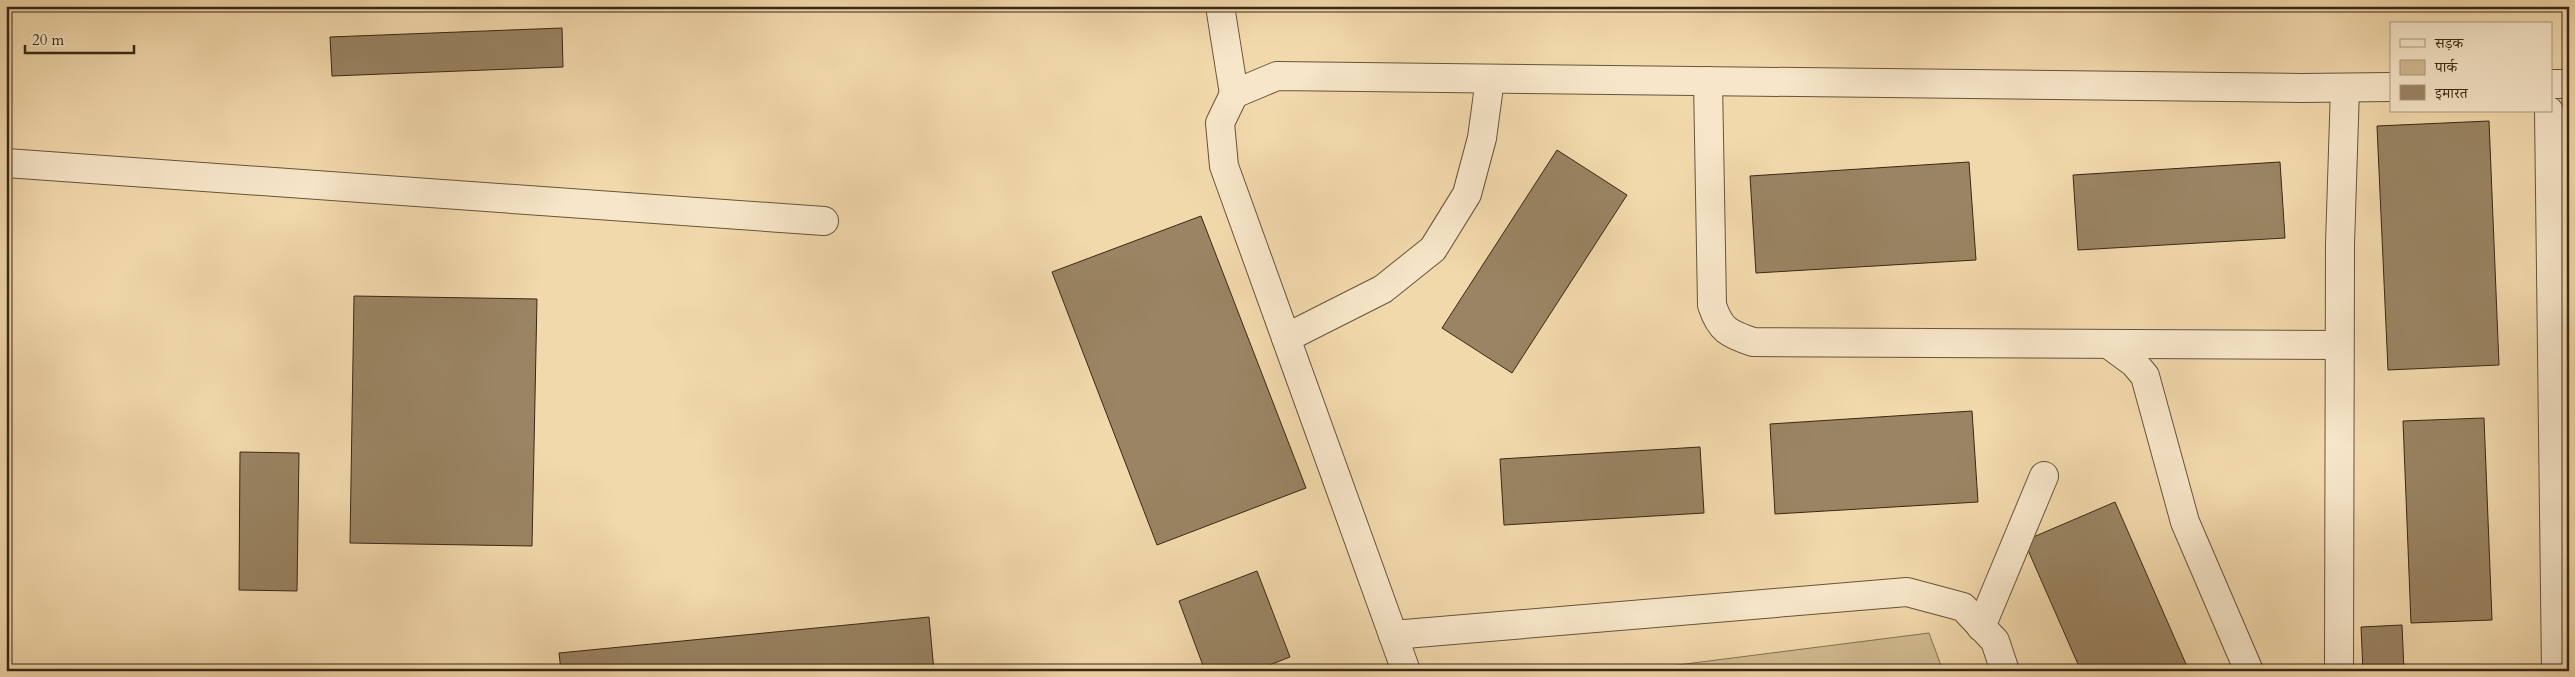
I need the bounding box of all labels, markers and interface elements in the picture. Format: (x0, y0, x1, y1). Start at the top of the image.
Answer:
scale bar (25, 22, 134, 54)
legend (2390, 22, 2552, 112)
text: 20 m (32, 30, 64, 50)
text: सड़क (2434, 33, 2464, 53)
text: पार्क (2434, 57, 2458, 77)
text: इमारत (2434, 83, 2469, 103)

